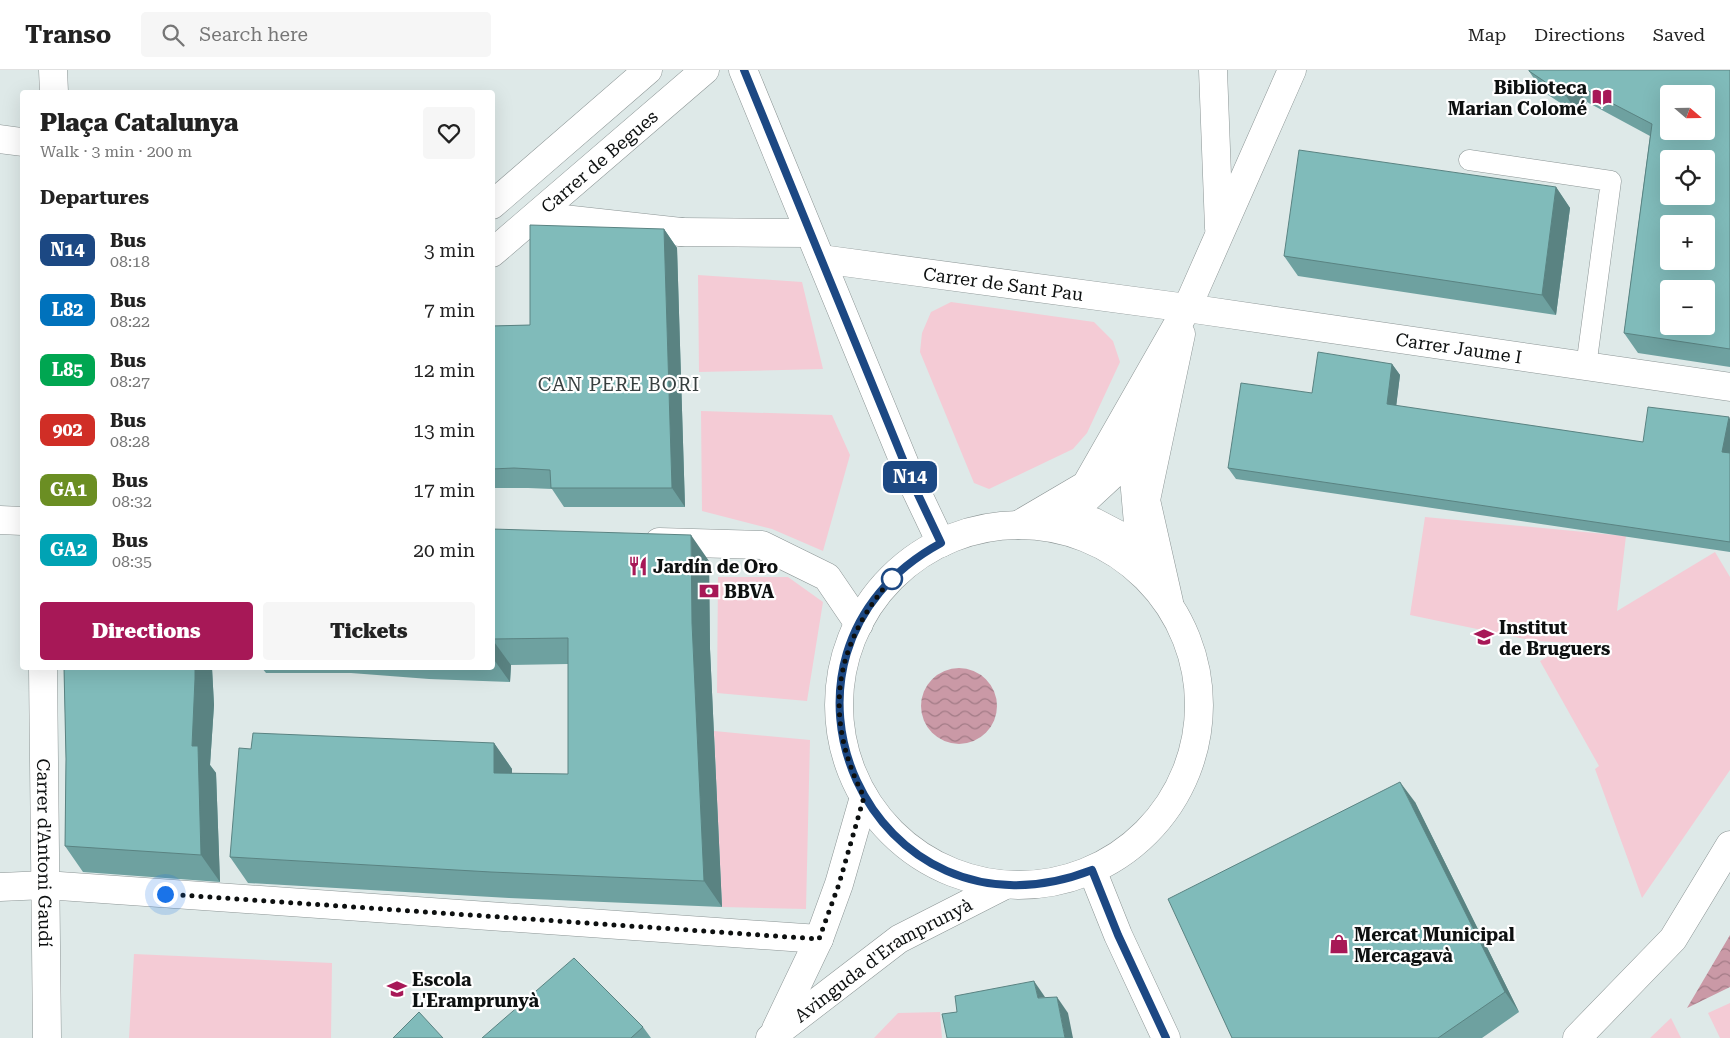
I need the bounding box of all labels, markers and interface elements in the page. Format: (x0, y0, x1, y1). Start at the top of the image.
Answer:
search box (141, 12, 491, 57)
text: Transo (25, 21, 111, 49)
icon: search (159, 21, 187, 49)
text: Search here (199, 23, 308, 46)
text: Map (1468, 24, 1506, 45)
text: Directions (1534, 24, 1625, 45)
text: Saved (1653, 24, 1705, 45)
place label: Biblioteca Marian Colomé (1448, 77, 1587, 119)
north arrow (1660, 85, 1715, 140)
map controls (1660, 85, 1715, 335)
library icon: Biblioteca Marian Colomé (1591, 86, 1613, 108)
street label: Carrer de Begues (536, 105, 662, 217)
button: heart (423, 107, 475, 159)
text: Plaça Catalunya (40, 109, 239, 137)
text: Walk · 3 min · 200 m (40, 142, 192, 161)
button: locate (1660, 150, 1715, 205)
text: Departures (40, 186, 149, 209)
button: + (1660, 215, 1715, 270)
text: Bus (110, 229, 146, 252)
text: N14 (50, 239, 85, 260)
text: 3 min (424, 239, 475, 262)
text: 08:18 (110, 252, 150, 271)
street label: Carrer de Sant Pau (922, 262, 1085, 305)
button: − (1660, 280, 1715, 335)
text: Bus (110, 289, 146, 312)
text: L82 (52, 299, 83, 320)
text: 7 min (424, 299, 475, 322)
text: 08:22 (110, 312, 150, 331)
street label: Carrer Jaume I (1394, 328, 1523, 367)
text: Bus (110, 349, 146, 372)
text: L85 (52, 359, 83, 380)
text: 12 min (413, 359, 475, 382)
text: 08:27 (110, 372, 150, 391)
district label: CAN PERE BORI (538, 373, 700, 396)
text: Bus (110, 409, 146, 432)
text: 902 (52, 419, 83, 440)
text: 13 min (413, 419, 475, 442)
text: 08:28 (110, 432, 150, 451)
line badge: N14 (881, 461, 939, 493)
text: N14 (893, 466, 927, 487)
text: Bus (112, 469, 148, 492)
text: GA1 (50, 479, 87, 500)
text: 17 min (413, 479, 475, 502)
text: 08:32 (112, 492, 152, 511)
text: Bus (112, 529, 148, 552)
text: GA2 (50, 539, 87, 560)
text: 20 min (413, 539, 475, 562)
text: 08:35 (112, 552, 152, 571)
restaurant icon: Jardín de Oro (627, 555, 649, 577)
place label: Jardín de Oro (653, 556, 778, 577)
unlabelled marker (881, 568, 903, 590)
bank icon: BBVA (698, 580, 720, 602)
place label: BBVA (724, 581, 774, 602)
button: Directions (40, 602, 253, 660)
button: Tickets (263, 602, 475, 660)
place label: Institut de Bruguers (1499, 617, 1610, 659)
school or university icon: Institut de Bruguers (1473, 626, 1495, 648)
street label: Carrer d'Antoni Gaudí (33, 758, 57, 948)
your location (153, 882, 178, 907)
street label: Avinguda d'Eramprunyà (790, 893, 975, 1026)
place label: Mercat Municipal Mercagavà (1354, 924, 1515, 966)
shop icon: Mercat Municipal Mercagavà (1328, 933, 1350, 955)
place label: Escola L'Eramprunyà (412, 969, 540, 1011)
school or university icon: Escola L'Eramprunyà (386, 978, 408, 1000)

